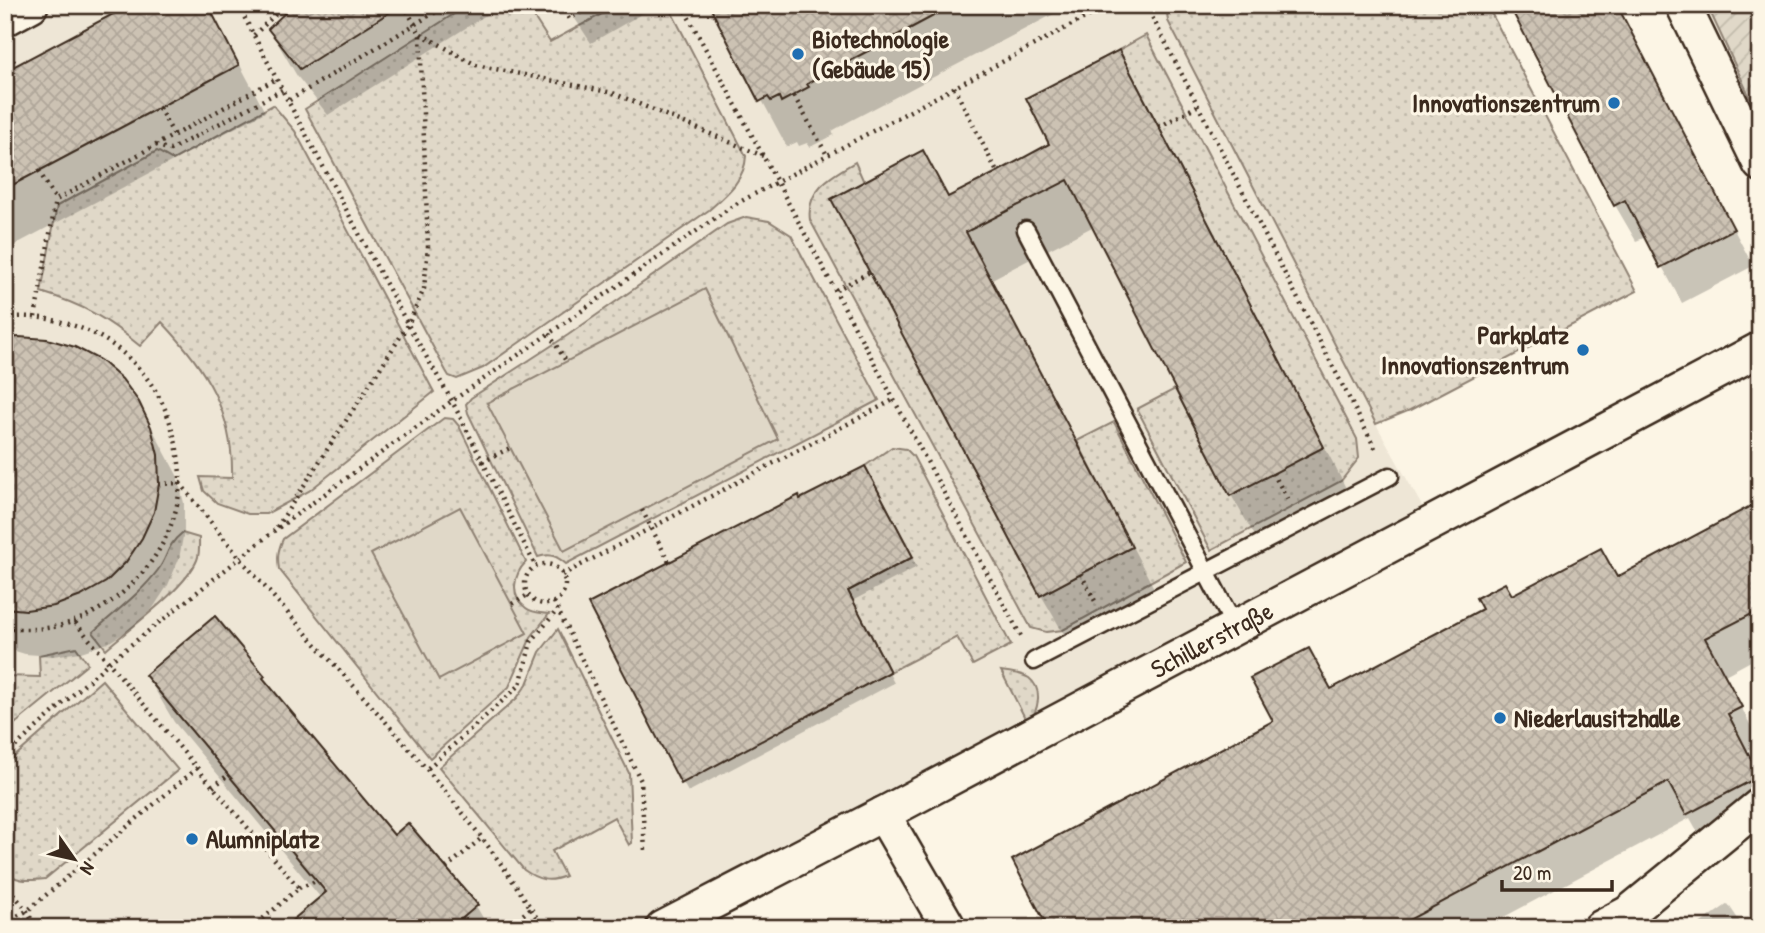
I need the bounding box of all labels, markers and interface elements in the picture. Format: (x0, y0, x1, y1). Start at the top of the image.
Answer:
place label: Biotechnologie (Gebäude 15) (812, 21, 950, 86)
marker: Biotechnologie (Gebäude 15) (790, 46, 806, 62)
place label: Innovationszentrum (1412, 85, 1600, 120)
marker: Innovationszentrum (1606, 95, 1622, 111)
place label: Parkplatz Innovationszentrum (1381, 317, 1569, 382)
marker: Parkplatz Innovationszentrum (1575, 342, 1591, 358)
street label: Schillerstraße (1144, 592, 1279, 686)
place label: Niederlausitzhalle (1514, 700, 1681, 735)
marker: Niederlausitzhalle (1492, 710, 1508, 726)
place label: Alumniplatz (206, 821, 320, 857)
north arrow (38, 824, 108, 894)
marker: Alumniplatz (184, 831, 200, 847)
scale bar (1502, 849, 1613, 893)
text: N (74, 857, 102, 880)
text: 20 m (1513, 858, 1551, 887)

